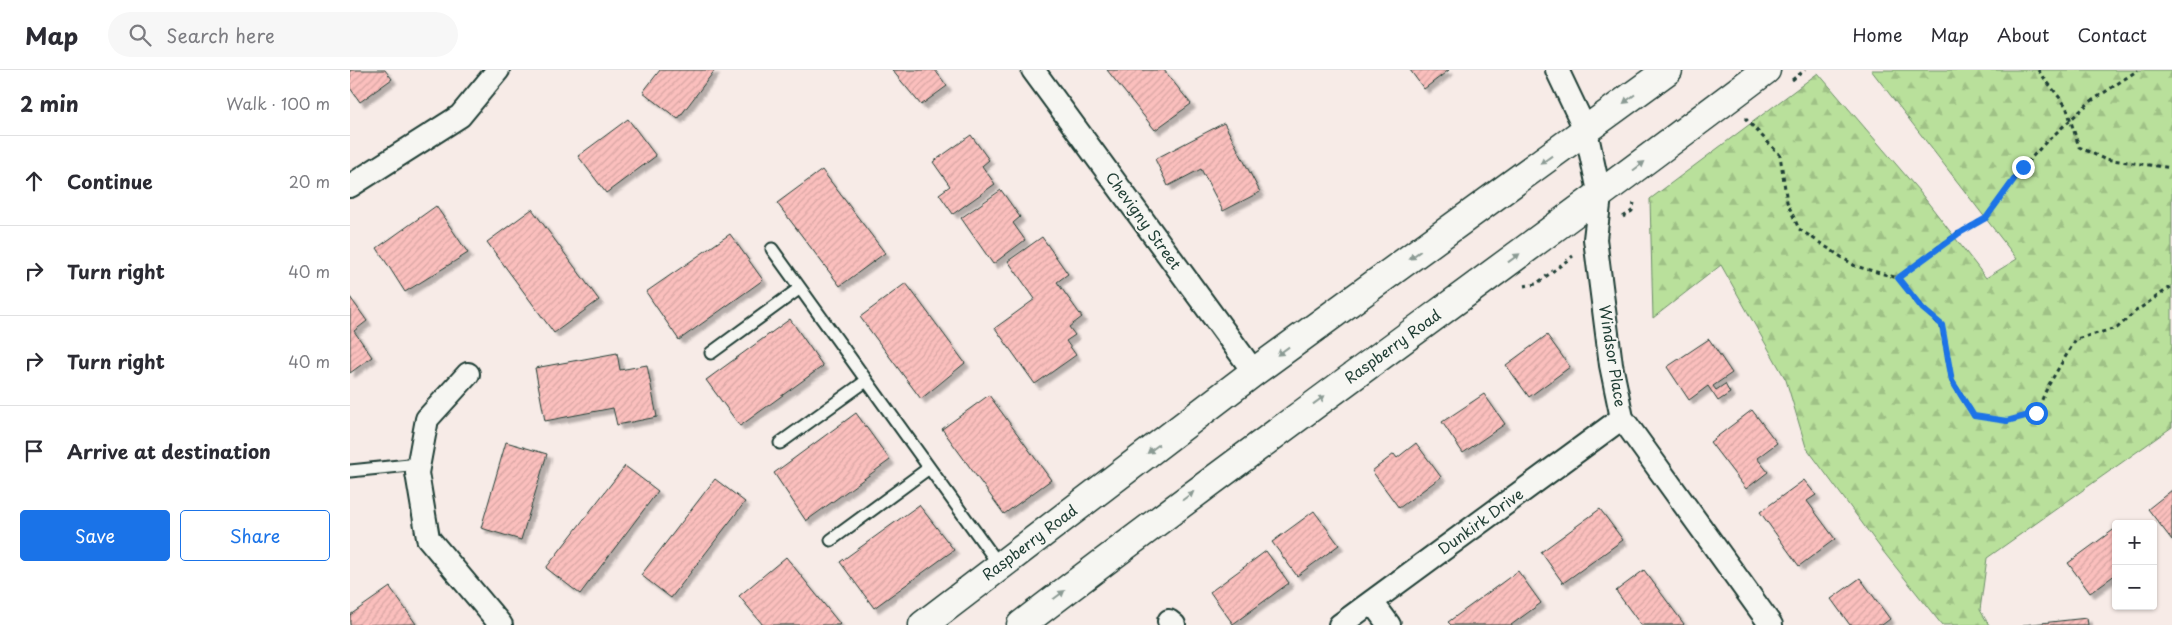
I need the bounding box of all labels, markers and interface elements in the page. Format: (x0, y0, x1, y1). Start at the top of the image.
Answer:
search box (108, 12, 458, 57)
text: Map (25, 17, 78, 53)
icon: search (126, 21, 154, 49)
text: Search here (166, 21, 275, 49)
text: Home (1852, 21, 1902, 48)
text: Map (1930, 21, 1969, 48)
text: About (1997, 21, 2049, 48)
text: Contact (2077, 21, 2147, 48)
text: 2 min (20, 87, 79, 119)
text: Walk · 100 m (226, 91, 330, 115)
one-way arrow (1622, 94, 1636, 104)
one-way arrow (1539, 155, 1553, 165)
route end (2012, 156, 2035, 179)
one-way arrow (1632, 161, 1645, 172)
street label: Chevigny Street (1101, 166, 1188, 274)
icon: ahead (20, 167, 48, 195)
text: Continue (67, 167, 153, 195)
text: 20 m (289, 169, 330, 193)
one-way arrow (1408, 250, 1422, 260)
one-way arrow (1508, 253, 1521, 263)
icon: right (20, 257, 48, 285)
text: Turn right (67, 257, 165, 285)
text: 40 m (288, 259, 330, 283)
street label: Raspberry Road (1339, 303, 1445, 389)
street label: Windsor Place (1594, 303, 1633, 408)
one-way arrow (1276, 346, 1290, 356)
icon: right (20, 347, 48, 375)
text: Turn right (67, 347, 165, 375)
text: 40 m (288, 349, 330, 373)
one-way arrow (1312, 395, 1325, 406)
route start (2025, 402, 2048, 425)
icon: arrive (20, 437, 48, 465)
text: Arrive at destination (67, 437, 271, 465)
one-way arrow (1147, 443, 1160, 454)
street label: Dunkirk Drive (1433, 482, 1528, 560)
one-way arrow (1181, 491, 1194, 502)
street label: Raspberry Road (977, 498, 1082, 585)
button: Save (20, 510, 170, 561)
button: Share (180, 510, 330, 561)
map controls (2112, 520, 2157, 610)
button: + (2112, 520, 2157, 565)
button: − (2112, 565, 2157, 610)
one-way arrow (1052, 590, 1065, 601)

